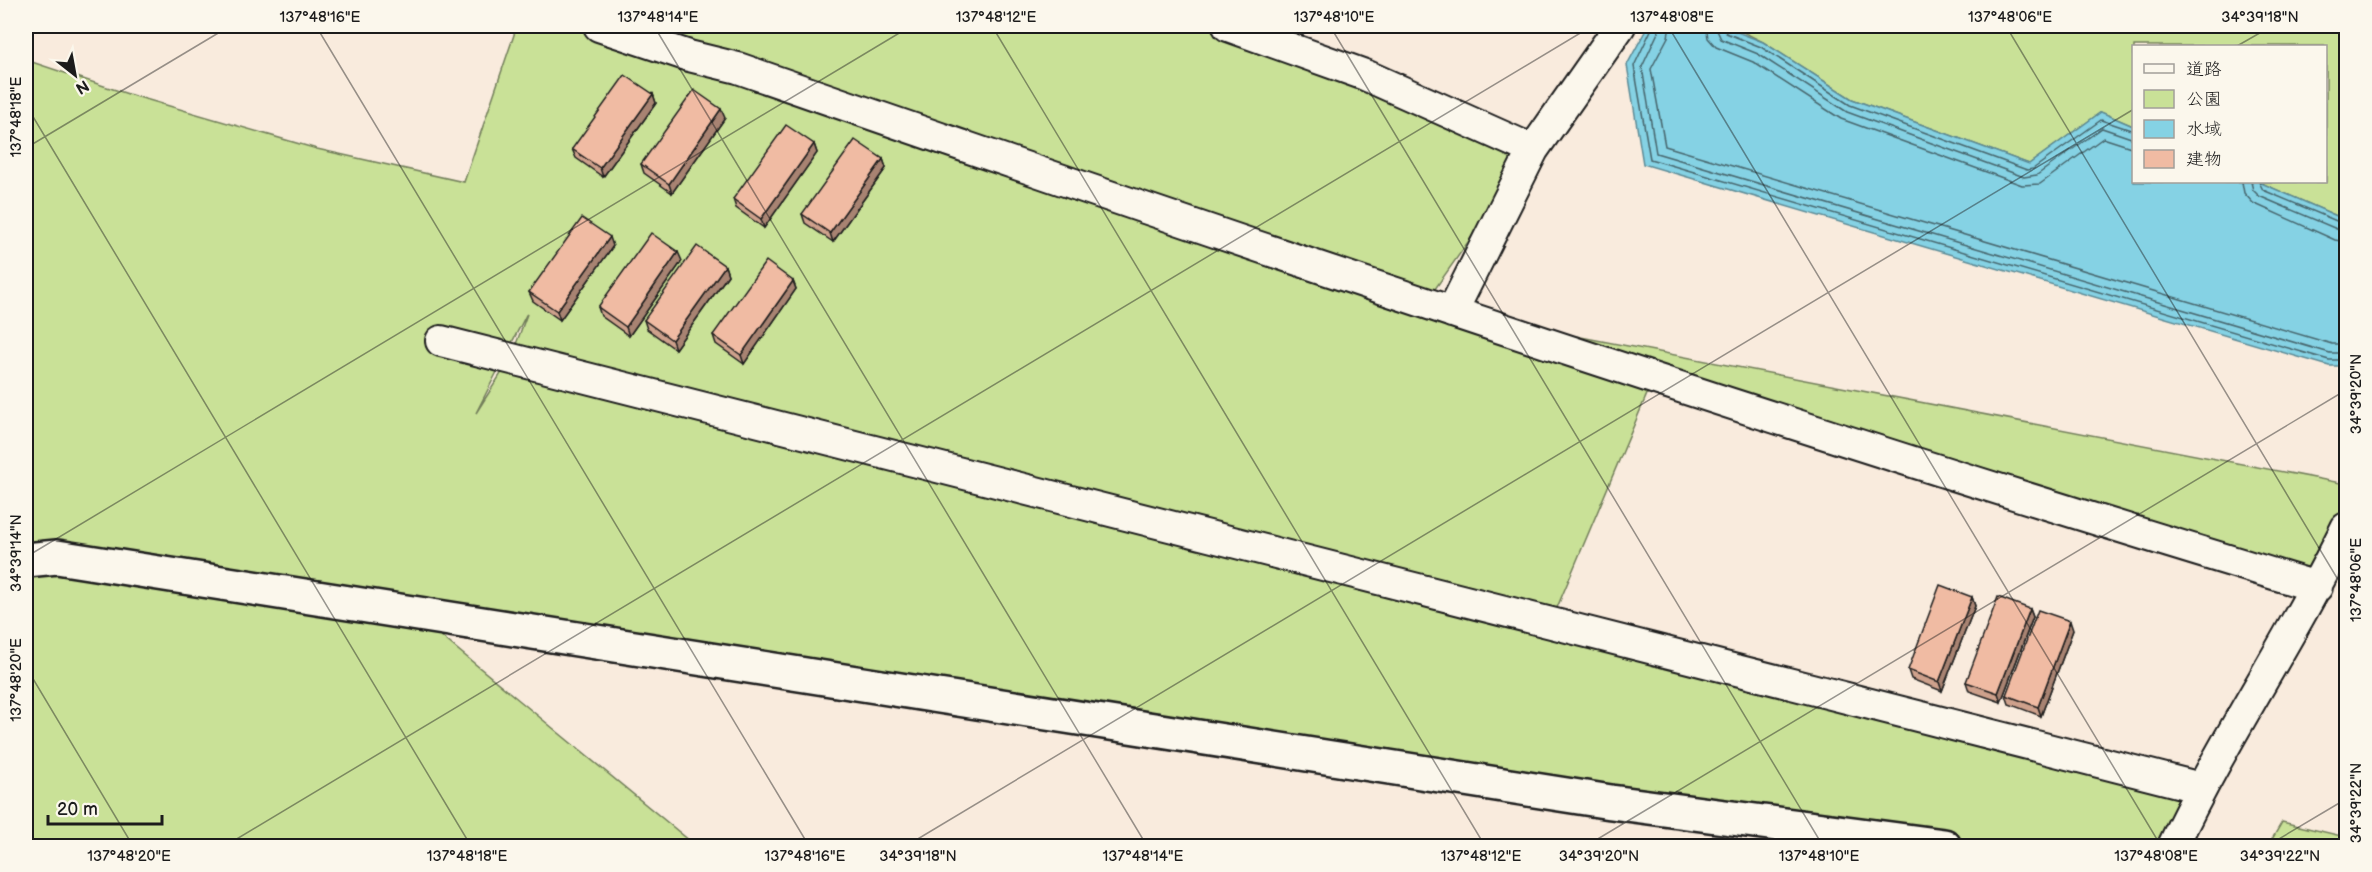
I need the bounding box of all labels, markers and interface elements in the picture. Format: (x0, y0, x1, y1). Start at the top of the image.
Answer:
text: 137°48'16"E (279, 8, 361, 27)
text: 137°48'14"E (617, 8, 699, 27)
text: 137°48'12"E (956, 8, 1036, 27)
text: 137°48'10"E (1294, 8, 1374, 27)
text: 137°48'08"E (1630, 8, 1714, 27)
text: 137°48'06"E (1968, 8, 2052, 27)
text: 34°39'18"N (2221, 8, 2299, 27)
north arrow (45, 45, 105, 105)
legend (2132, 45, 2327, 183)
text: 道路 (2186, 59, 2222, 80)
text: N (72, 75, 92, 98)
text: 137°48'18"E (7, 77, 26, 157)
text: 公園 (2186, 89, 2222, 110)
text: 水域 (2186, 119, 2222, 140)
text: 建物 (2186, 149, 2222, 170)
text: 34°39'20"N (2347, 354, 2366, 434)
text: 34°39'14"N (7, 514, 26, 592)
text: 137°48'06"E (2347, 538, 2366, 622)
text: 137°48'20"E (7, 638, 26, 722)
text: 34°39'22"N (2347, 763, 2366, 843)
scale bar (48, 788, 162, 826)
text: 20 m (57, 799, 98, 820)
text: 137°48'20"E (87, 847, 171, 866)
text: 137°48'18"E (427, 847, 507, 866)
text: 137°48'16"E (764, 847, 846, 866)
text: 34°39'18"N (879, 847, 957, 866)
text: 137°48'14"E (1102, 847, 1184, 866)
text: 137°48'12"E (1441, 847, 1521, 866)
text: 34°39'20"N (1559, 847, 1639, 866)
text: 137°48'10"E (1779, 847, 1859, 866)
text: 137°48'08"E (2114, 847, 2198, 866)
text: 34°39'22"N (2240, 847, 2320, 866)

